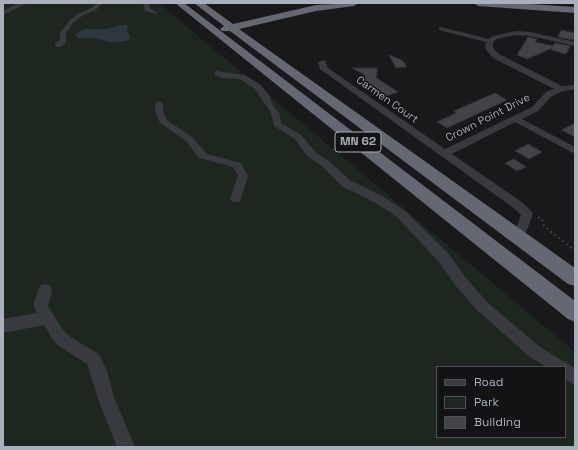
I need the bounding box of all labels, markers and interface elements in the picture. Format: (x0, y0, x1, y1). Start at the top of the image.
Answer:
street label: Carmen Court (353, 74, 421, 126)
street label: Crown Point Drive (444, 91, 532, 145)
road number: MN 62 (335, 132, 381, 152)
legend (436, 366, 566, 438)
text: Road (474, 374, 503, 390)
text: Park (474, 394, 499, 410)
text: Building (474, 414, 521, 430)

